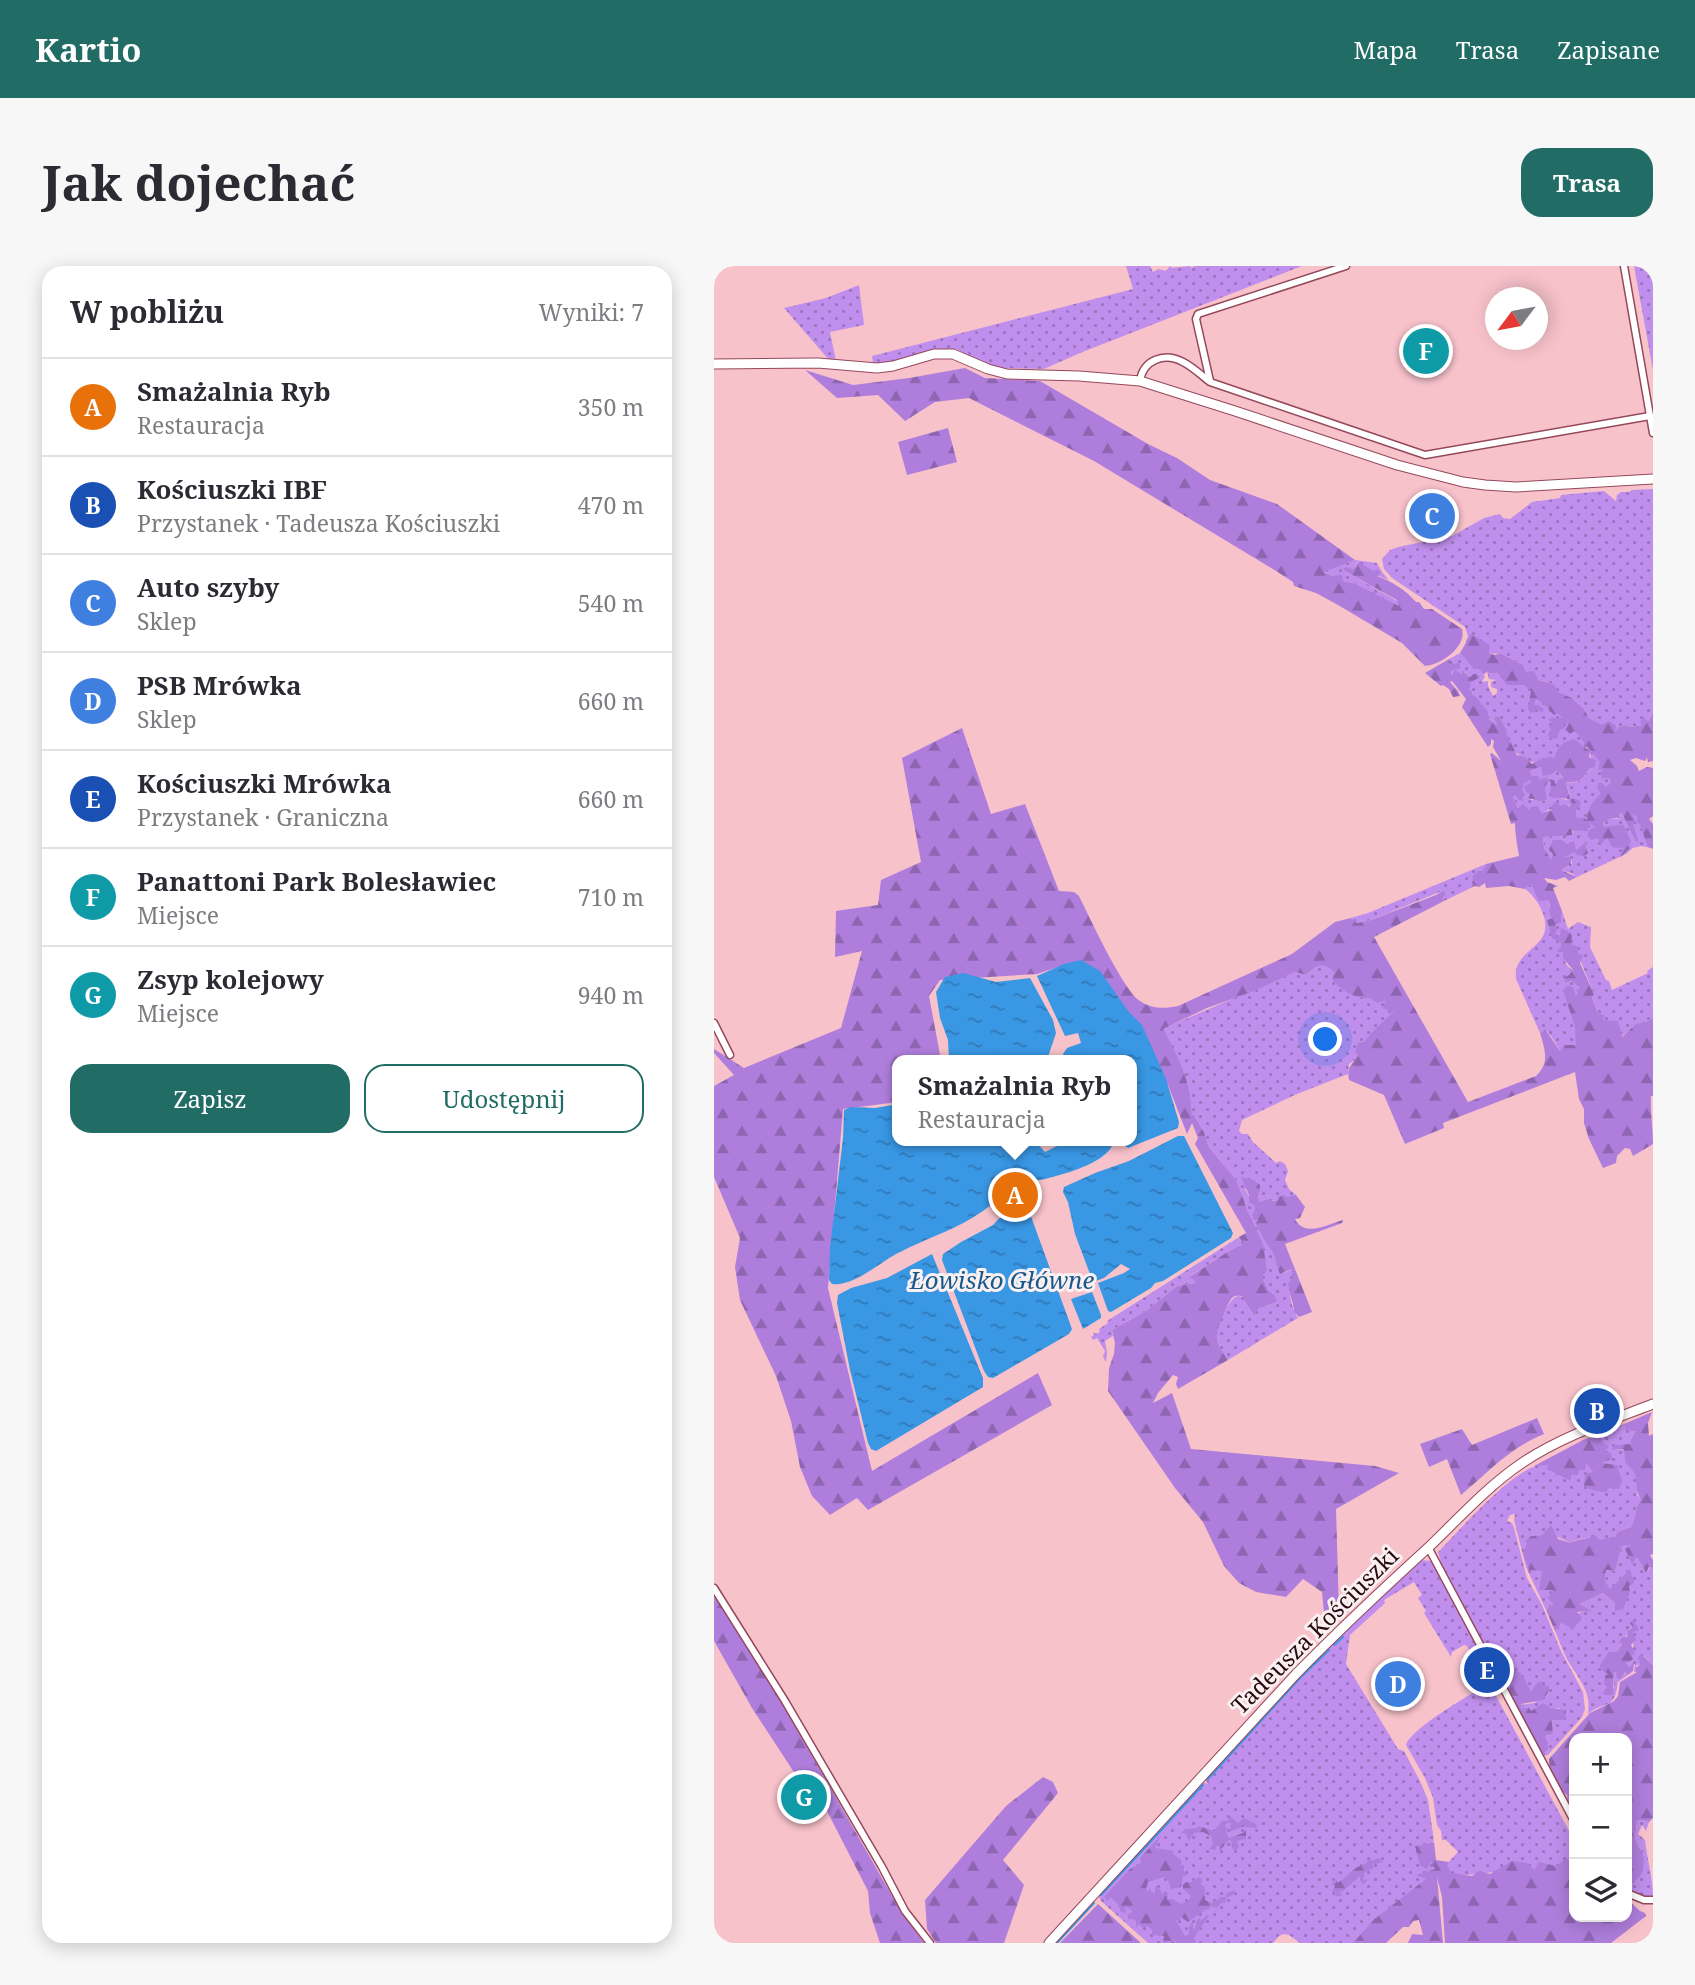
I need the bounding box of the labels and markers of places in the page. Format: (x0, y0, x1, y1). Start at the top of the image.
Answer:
pin: F (1403, 325, 1449, 377)
pin: C (1409, 490, 1455, 542)
pin: A (992, 1169, 1038, 1221)
pin: B (1574, 1385, 1620, 1437)
pin: E (1464, 1644, 1510, 1696)
pin: D (1375, 1658, 1421, 1710)
pin: G (781, 1771, 827, 1823)

